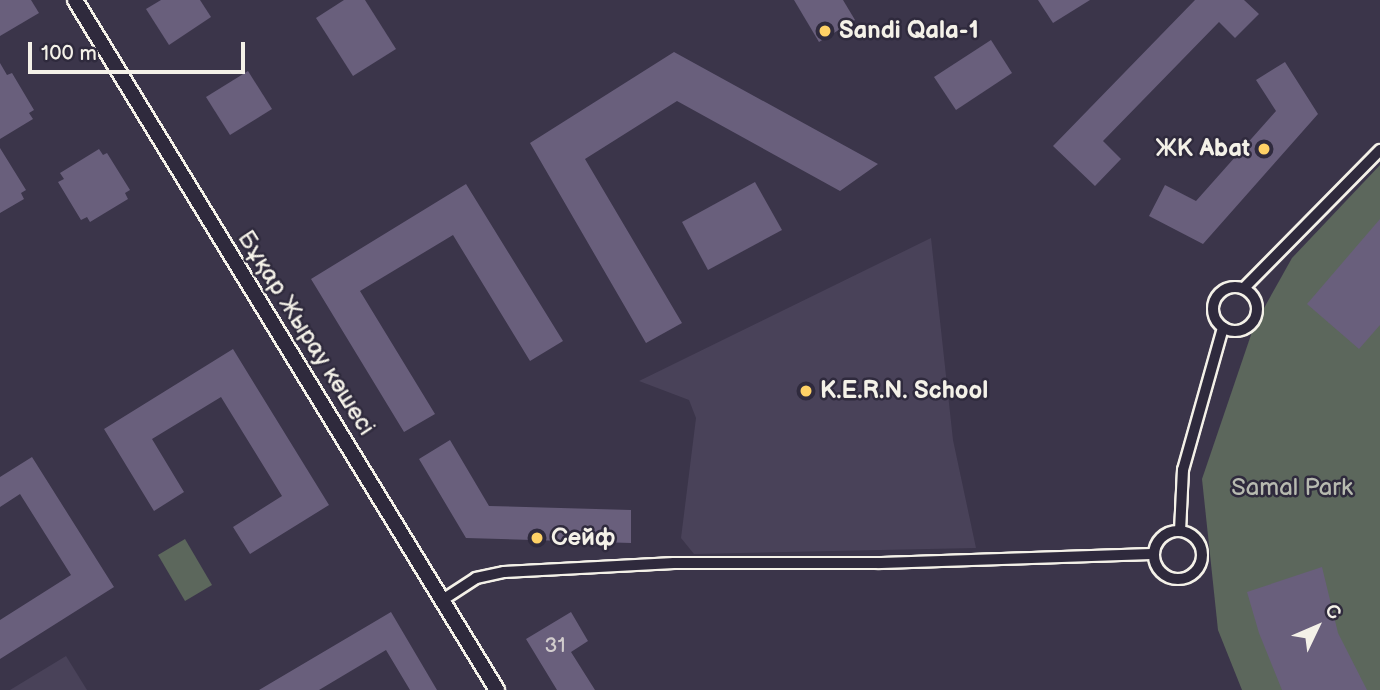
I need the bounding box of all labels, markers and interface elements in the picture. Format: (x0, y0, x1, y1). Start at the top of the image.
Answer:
place label: Sandi Qala-1 (839, 17, 979, 45)
marker: Sandi Qala-1 (817, 23, 833, 39)
scale bar (32, 28, 248, 72)
text: 100 m (41, 41, 97, 66)
place label: ЖК Abat (1156, 135, 1250, 163)
marker: ЖК Abat (1256, 141, 1272, 157)
street label: Бұқар Жырау көшесі (231, 225, 381, 441)
place label: K.E.R.N. School (820, 377, 988, 405)
marker: K.E.R.N. School (798, 383, 814, 399)
park label: Samal Park (1231, 474, 1353, 502)
place label: Сейф (551, 524, 615, 552)
marker: Сейф (529, 530, 545, 546)
north arrow (1282, 592, 1352, 662)
text: С (1320, 599, 1345, 625)
house number: 31 (544, 633, 566, 659)

